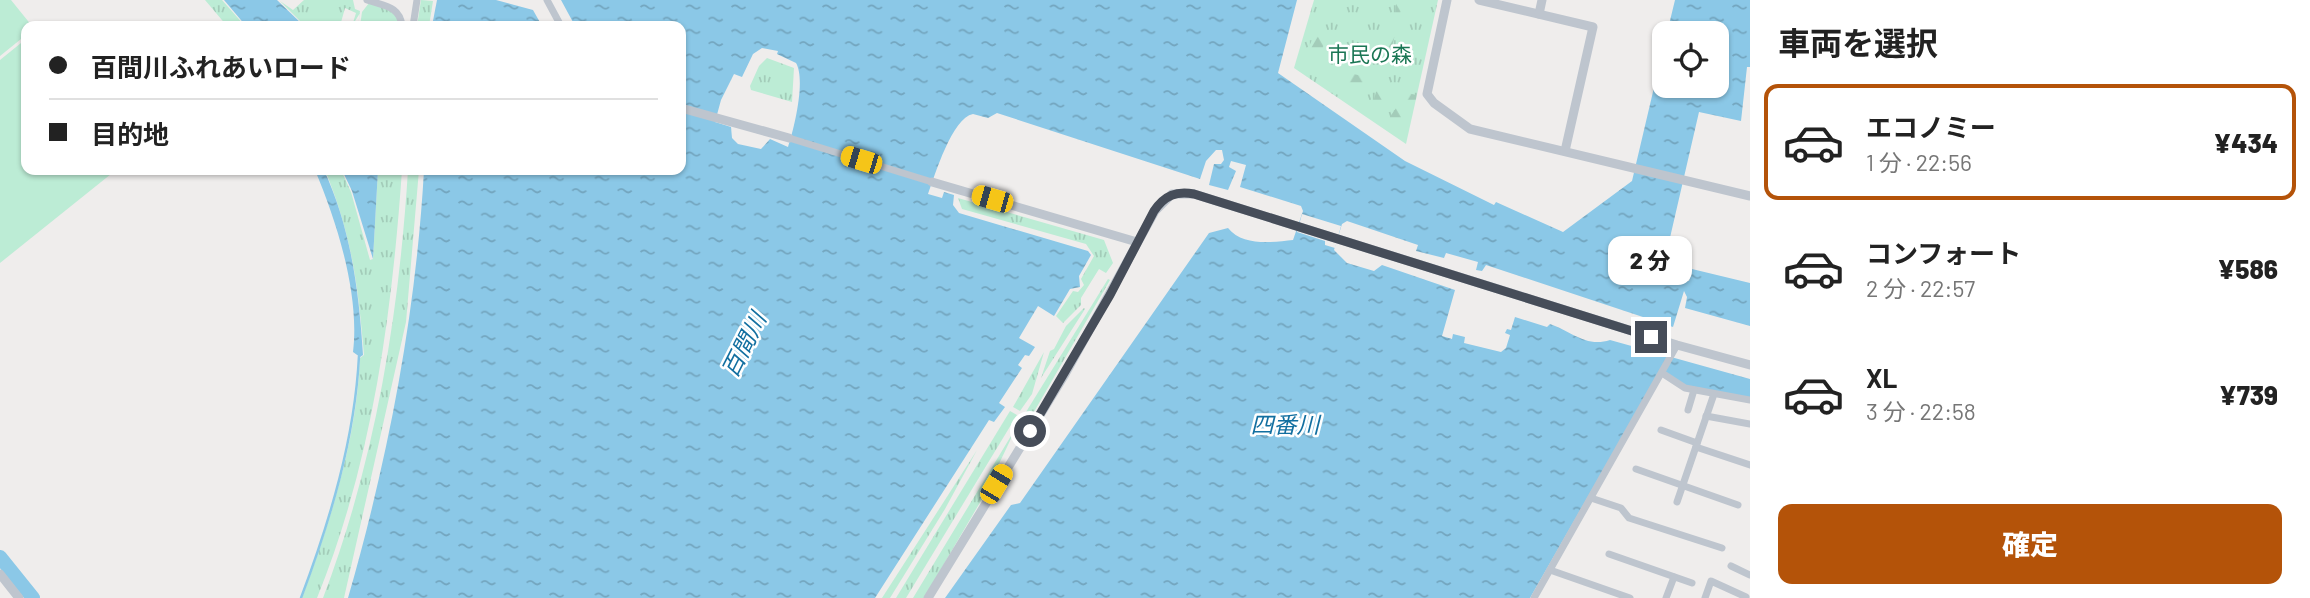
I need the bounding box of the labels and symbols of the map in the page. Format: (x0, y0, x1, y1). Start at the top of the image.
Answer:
park label: 市民の森 (1328, 41, 1412, 66)
car (838, 144, 885, 176)
car (969, 183, 1016, 215)
callout: 2 分 (1609, 236, 1693, 284)
water label: 百間川 (715, 305, 773, 382)
route end (1635, 321, 1667, 353)
water label: 四番川 (1251, 410, 1323, 438)
route start (1014, 415, 1046, 447)
car (977, 461, 1016, 507)

